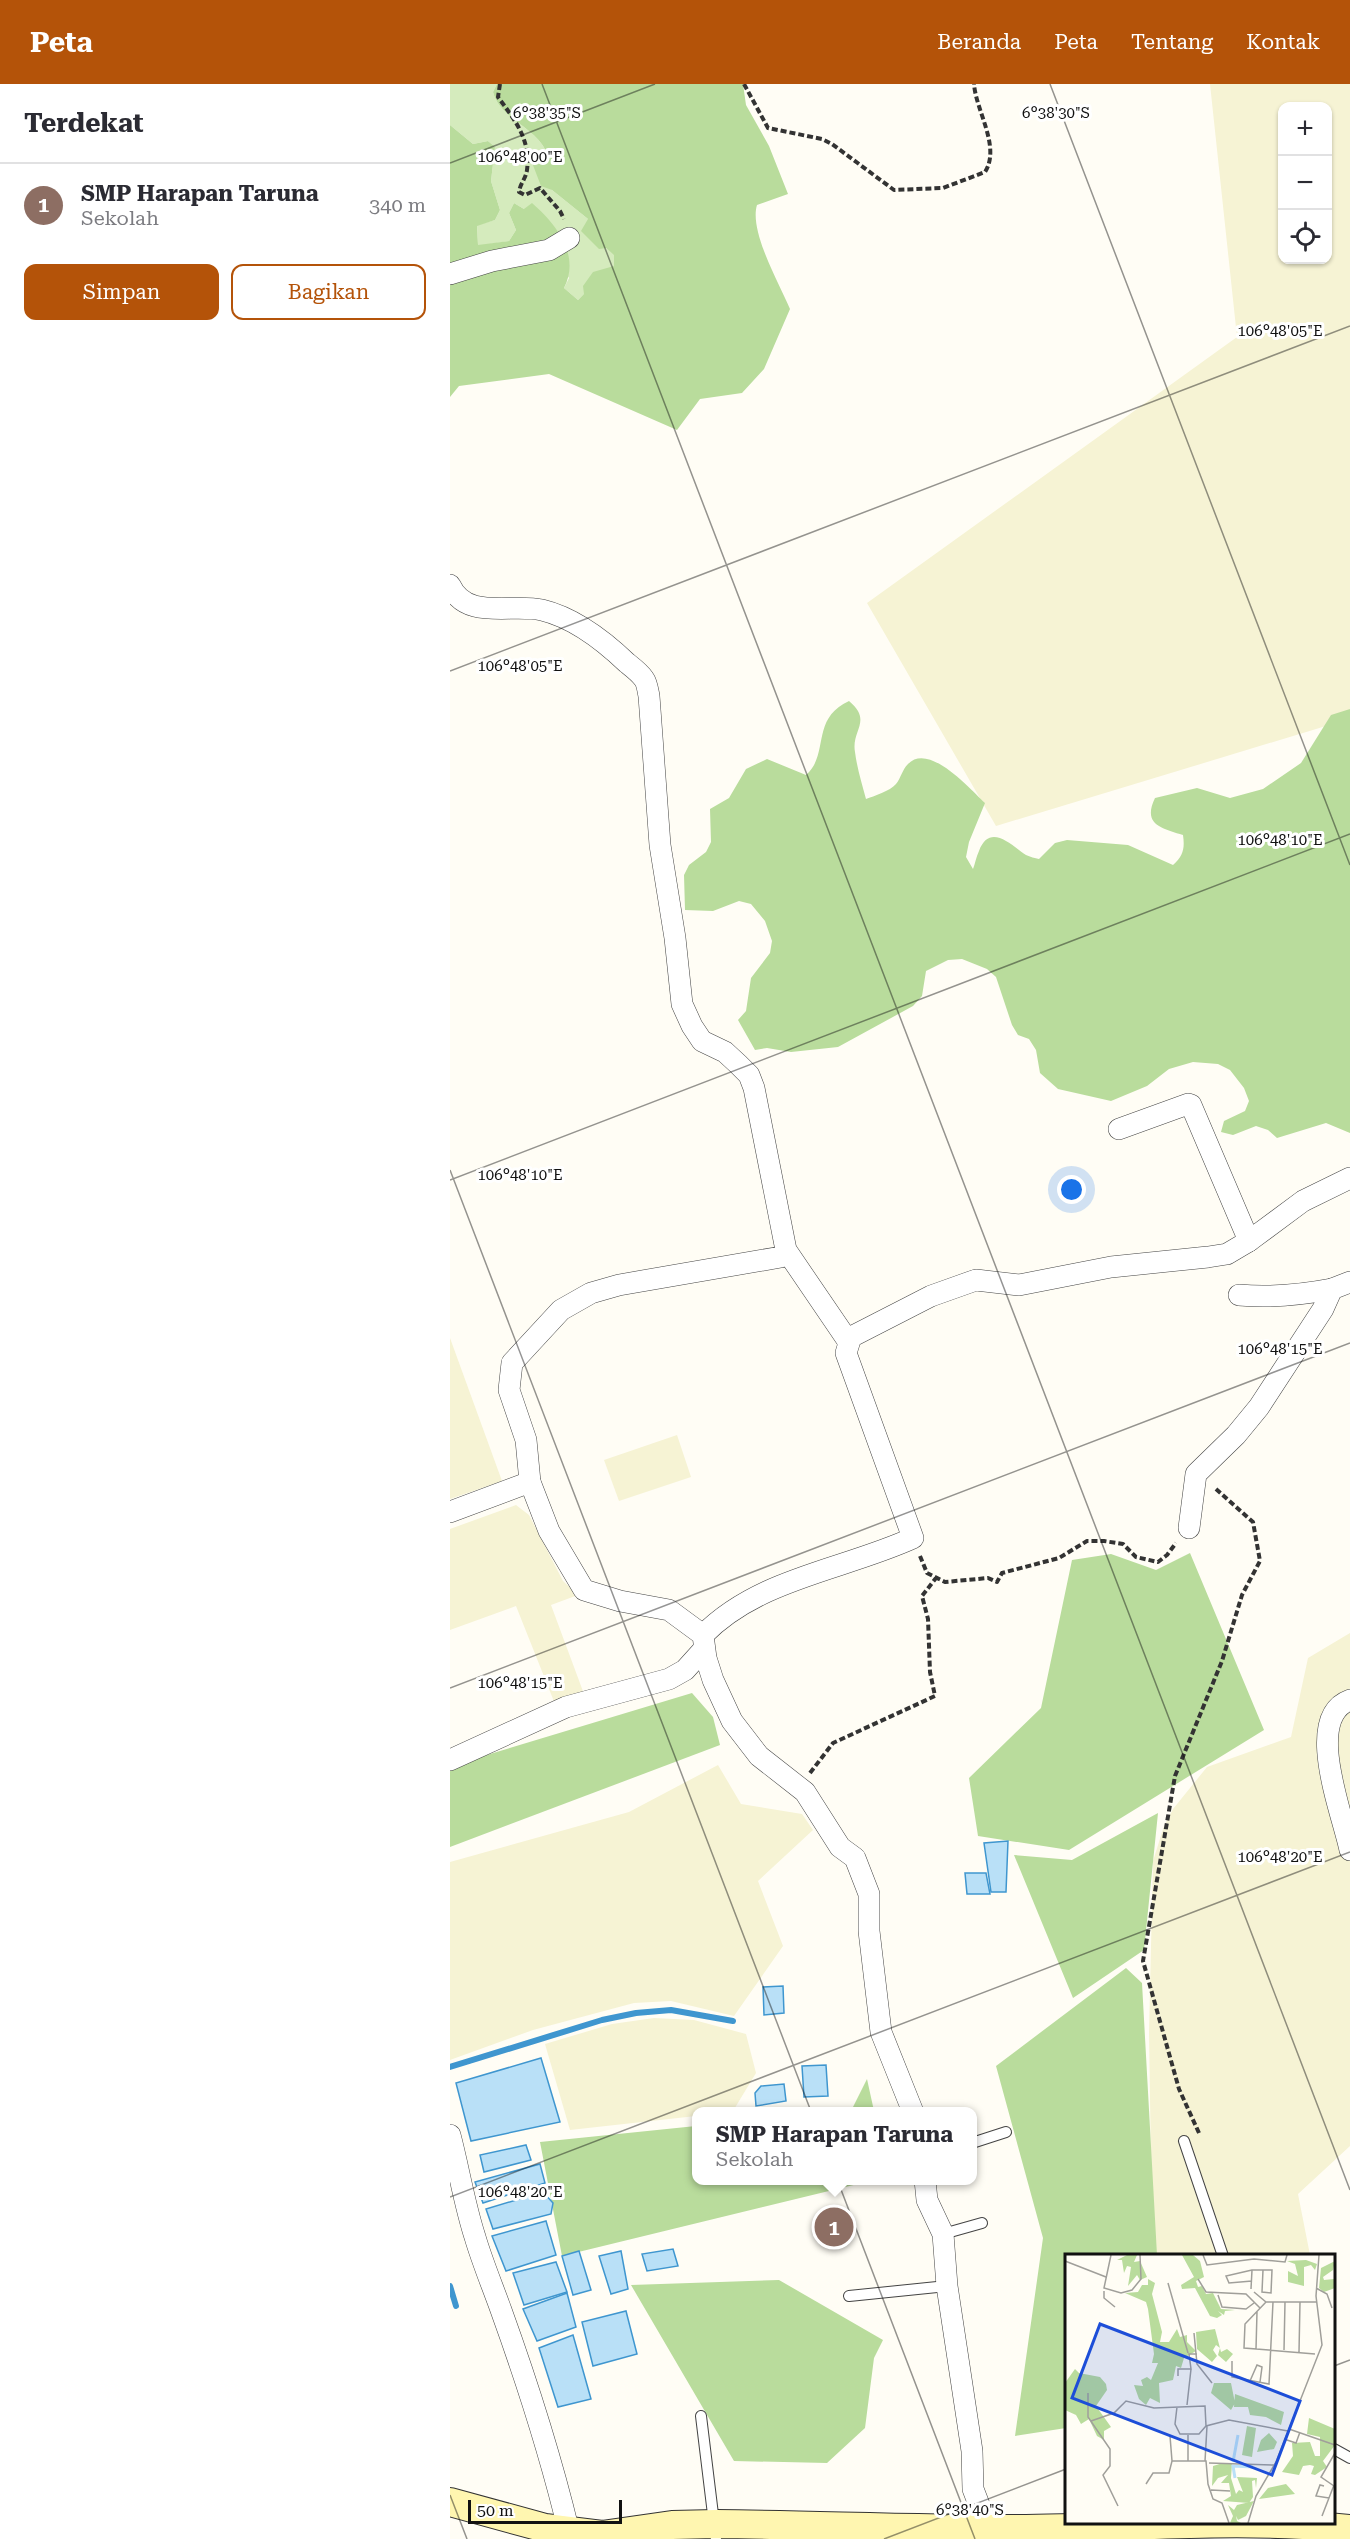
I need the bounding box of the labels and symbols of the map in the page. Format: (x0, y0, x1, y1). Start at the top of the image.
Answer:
text: 6°38'35"S (513, 104, 581, 122)
text: 6°38'30"S (1022, 104, 1090, 122)
text: 106°48'00"E (477, 148, 563, 166)
text: 106°48'05"E (1237, 322, 1323, 340)
text: 106°48'05"E (477, 657, 563, 675)
text: 106°48'10"E (1237, 831, 1323, 849)
text: 106°48'10"E (477, 1166, 563, 1184)
your location (1057, 1175, 1086, 1204)
text: 106°48'15"E (1237, 1340, 1323, 1358)
text: 106°48'15"E (477, 1674, 563, 1692)
text: 106°48'20"E (1237, 1848, 1323, 1866)
text: 106°48'20"E (477, 2183, 563, 2201)
pin: 1 (814, 2204, 854, 2250)
inset map (1065, 2254, 1335, 2524)
scale bar (468, 2497, 622, 2524)
text: 6°38'40"S (936, 2501, 1004, 2519)

